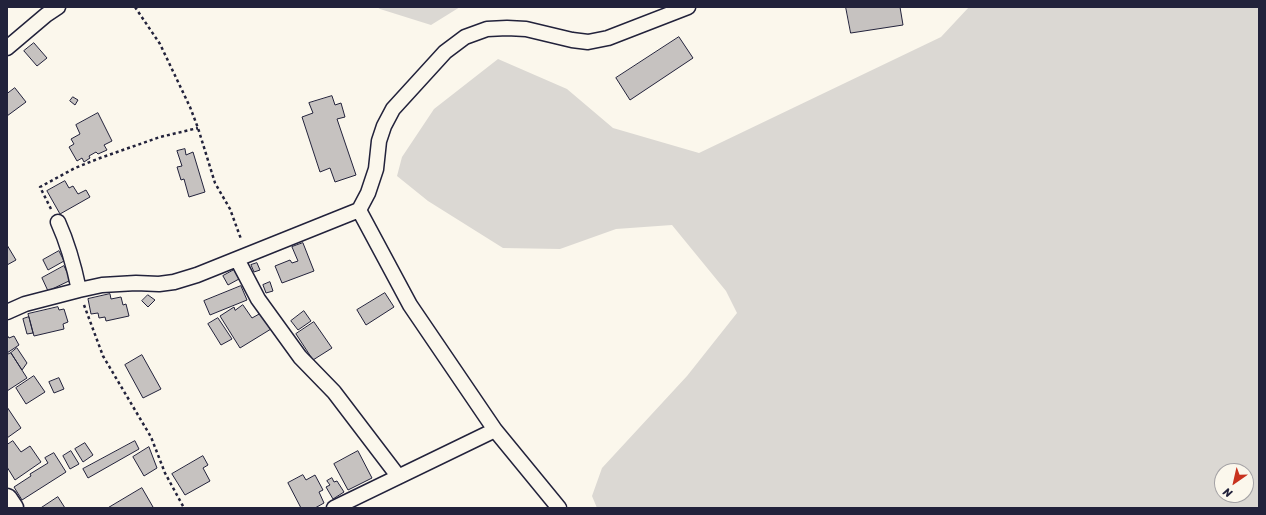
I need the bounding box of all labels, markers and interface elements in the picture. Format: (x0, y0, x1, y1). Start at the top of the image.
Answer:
north arrow (1214, 463, 1254, 503)
text: N (1219, 483, 1236, 503)

